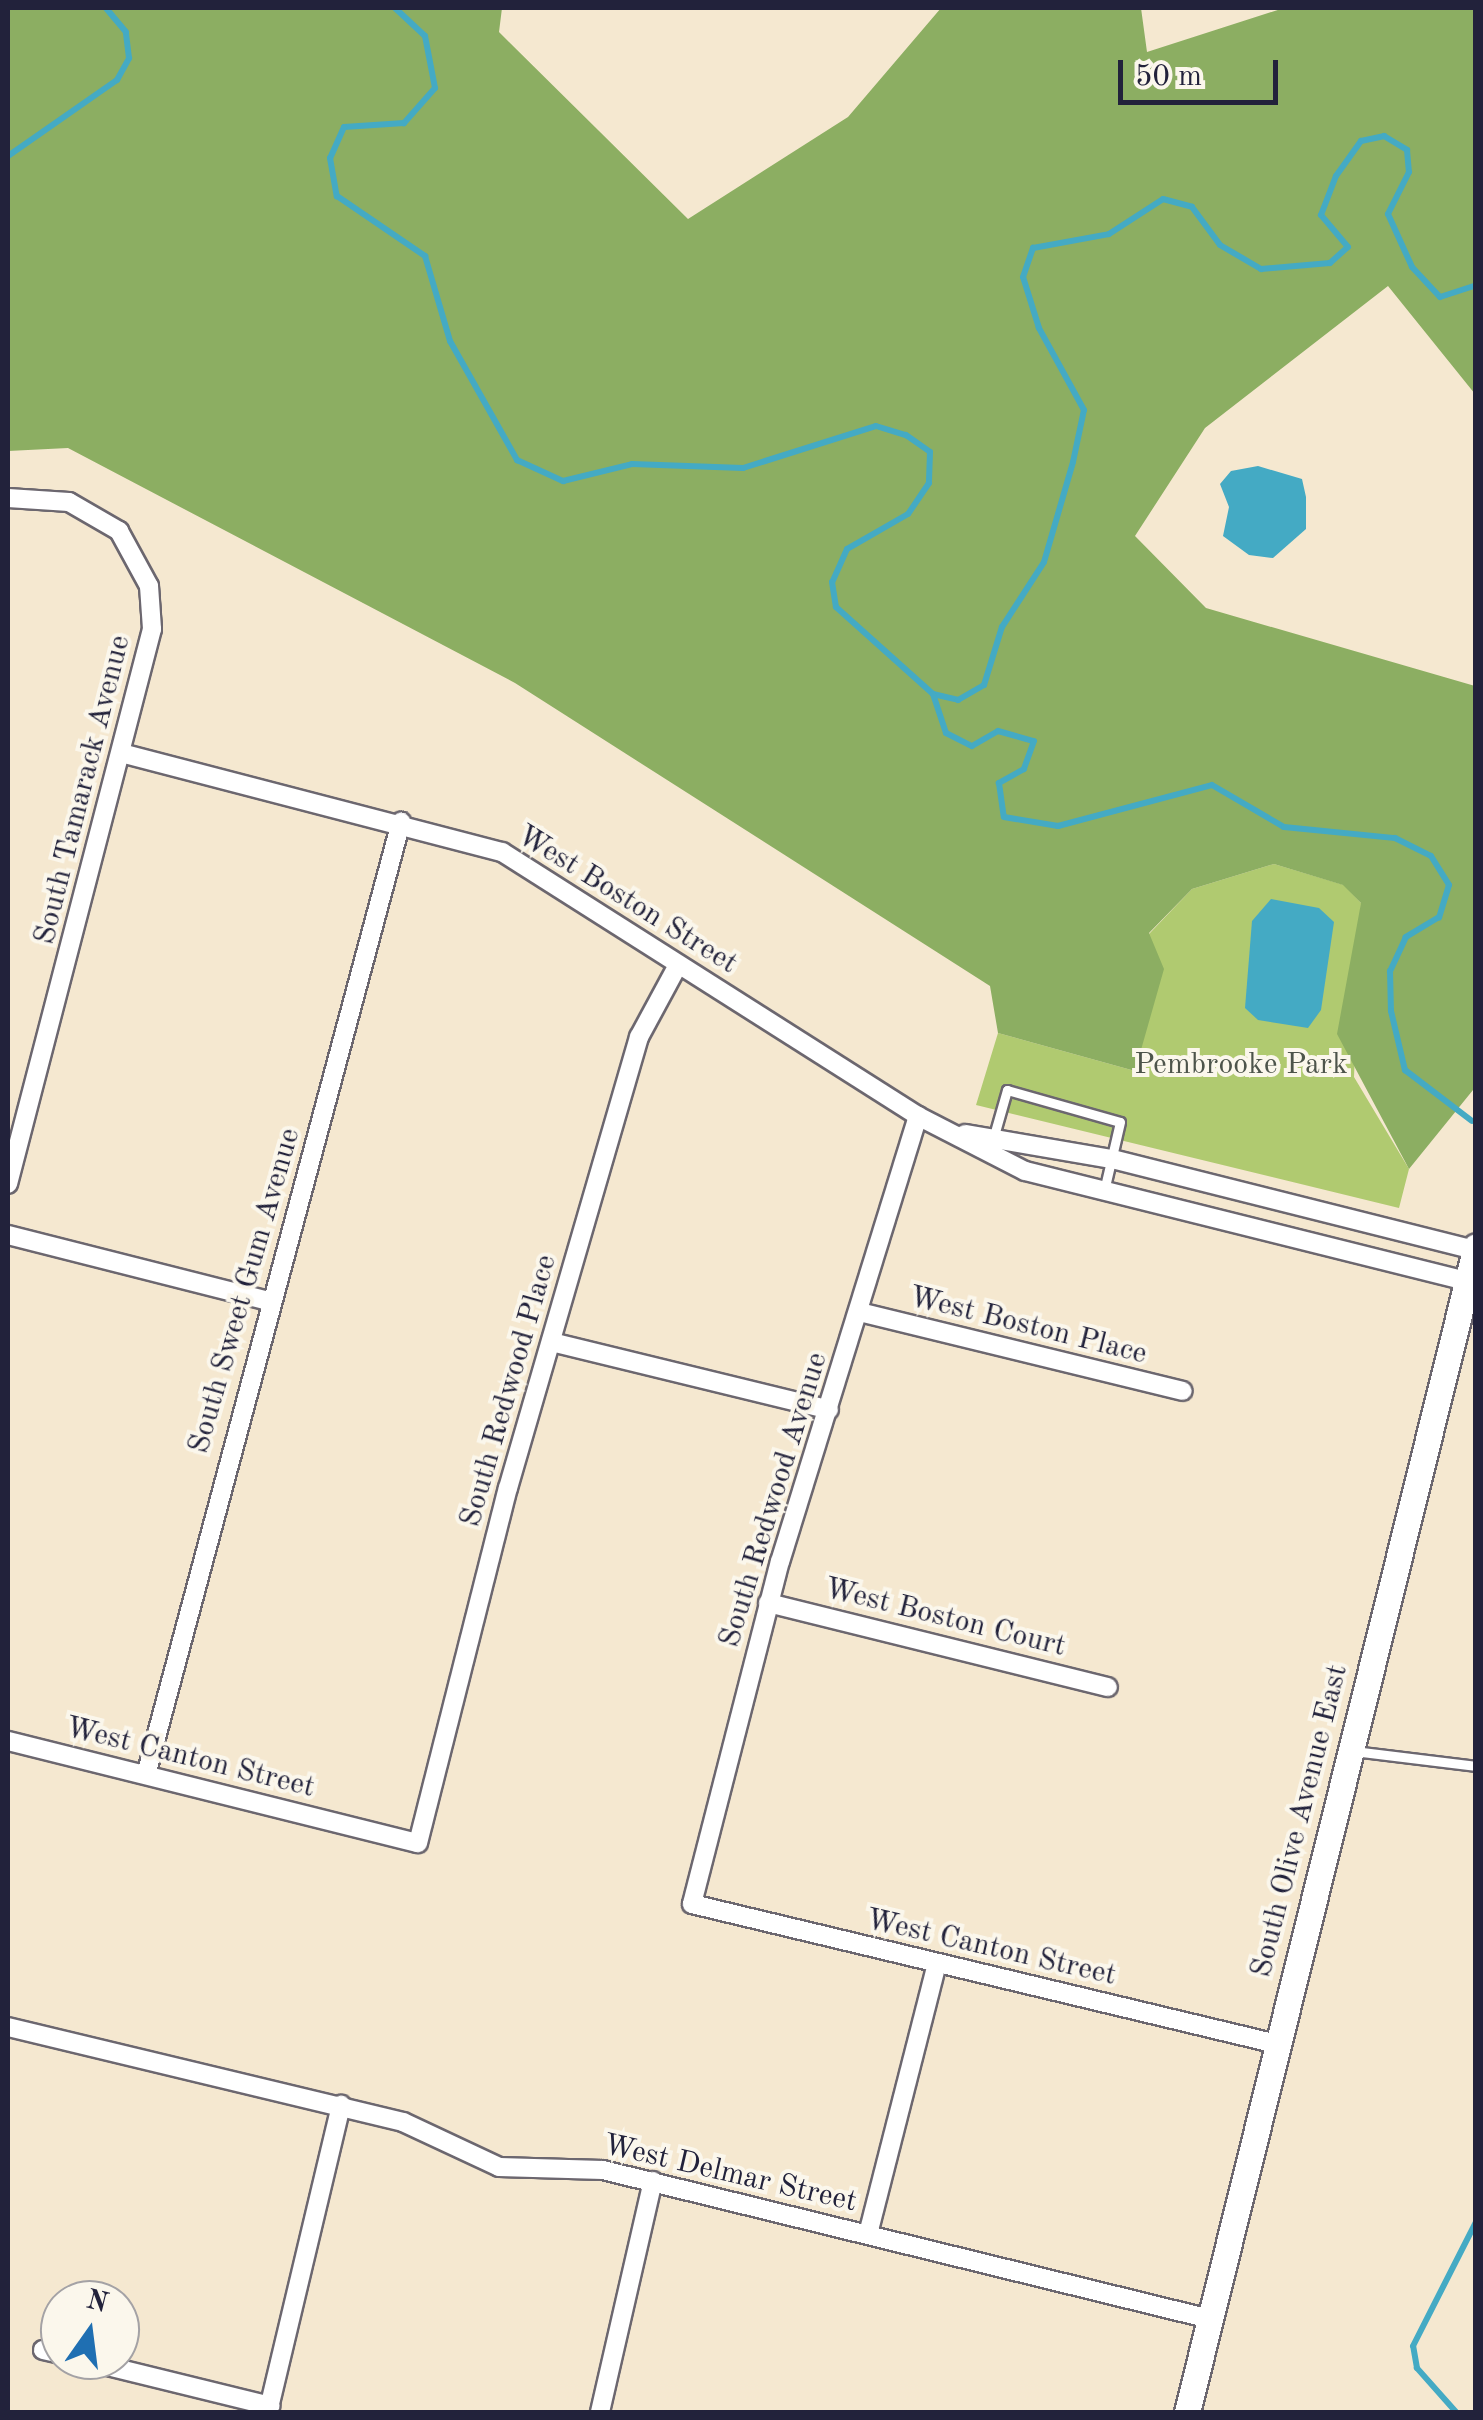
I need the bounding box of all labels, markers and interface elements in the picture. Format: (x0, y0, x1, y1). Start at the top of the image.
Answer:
scale bar (1123, 40, 1283, 102)
text: 50 m (1135, 62, 1202, 92)
street label: South Tamarack Avenue (27, 632, 139, 948)
street label: West Boston Street (510, 818, 744, 982)
park label: Pembrooke Park (1134, 1047, 1348, 1083)
street label: South Sweet Gum Avenue (181, 1124, 309, 1458)
street label: South Redwood Place (453, 1251, 565, 1531)
street label: West Boston Place (905, 1279, 1151, 1373)
street label: South Redwood Avenue (712, 1348, 836, 1652)
street label: West Boston Court (821, 1571, 1069, 1665)
street label: South Olive Avenue East (1244, 1661, 1356, 1981)
street label: West Canton Street (62, 1710, 318, 1806)
street label: West Canton Street (862, 1902, 1120, 1994)
street label: West Delmar Street (600, 2127, 860, 2221)
north arrow (40, 2280, 140, 2380)
text: N (83, 2287, 111, 2319)

